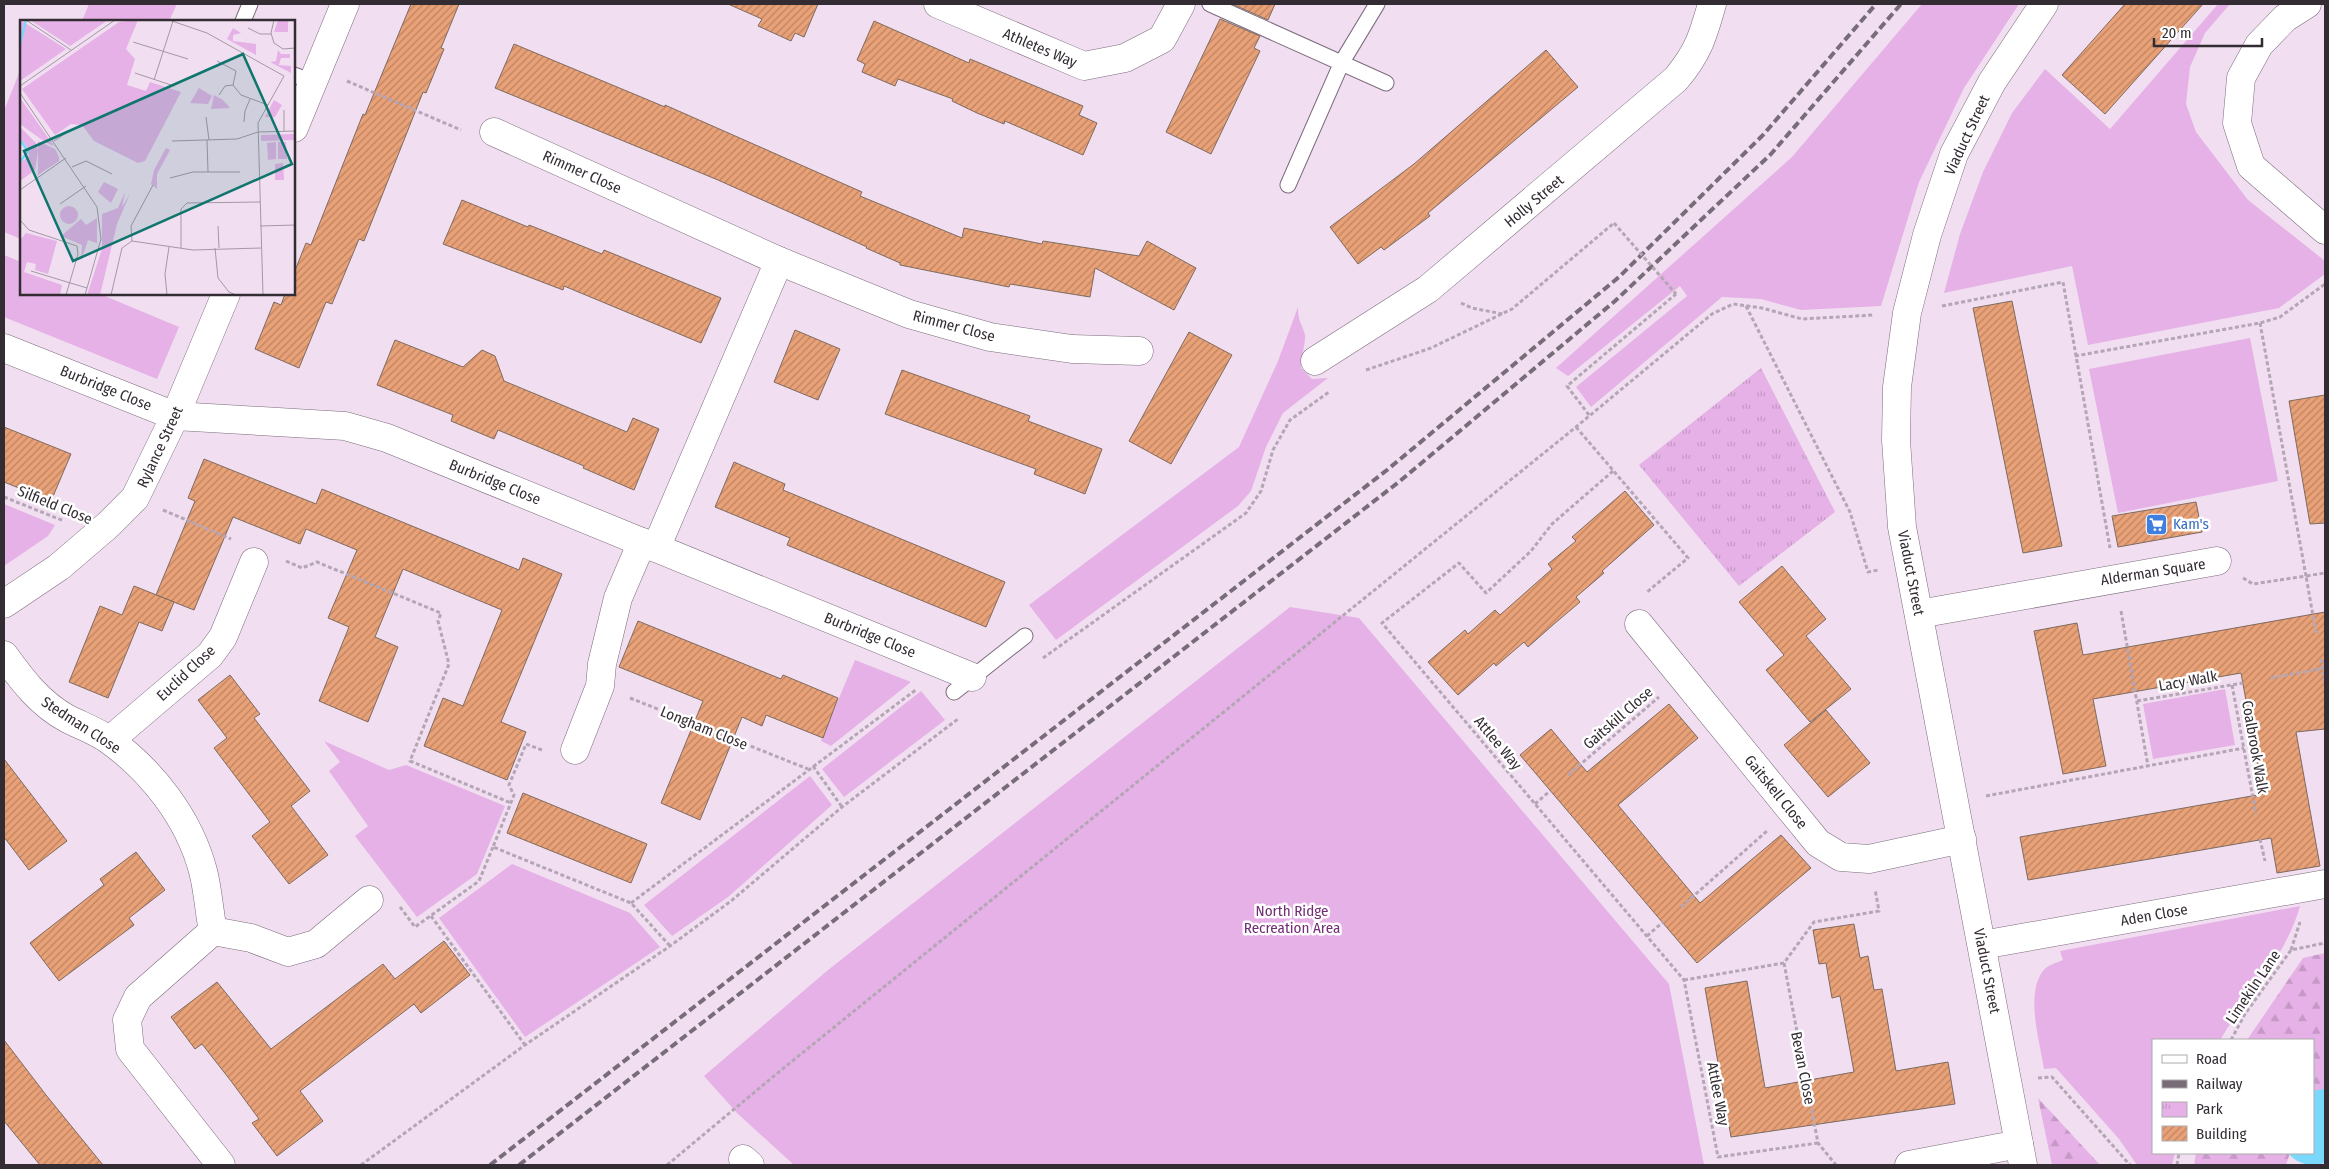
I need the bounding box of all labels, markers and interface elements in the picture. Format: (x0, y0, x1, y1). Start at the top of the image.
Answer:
scale bar (2154, 15, 2262, 47)
inset map (20, 20, 295, 295)
street label: Athletes Way (1000, 24, 1080, 72)
text: 20 m (2162, 24, 2192, 42)
street label: Viaduct Street (1941, 92, 1993, 178)
street label: Rimmer Close (540, 147, 624, 197)
street label: Holly Street (1501, 171, 1567, 231)
street label: Rimmer Close (911, 306, 997, 346)
street label: Burbridge Close (58, 361, 154, 415)
street label: Rylance Street (133, 403, 187, 491)
street label: Burbridge Close (447, 455, 543, 509)
street label: Silfield Close (15, 482, 95, 528)
supermarket icon: Kam's (2145, 512, 2169, 536)
place label: Kam's (2173, 515, 2209, 533)
street label: Viaduct Street (1894, 529, 1928, 617)
street label: Alderman Square (2099, 555, 2207, 589)
street label: Burbridge Close (822, 608, 918, 662)
street label: Euclid Close (153, 641, 219, 705)
street label: Lacy Walk (2157, 667, 2219, 695)
street label: Gaitskill Close (1580, 683, 1656, 753)
street label: Stedman Close (38, 693, 124, 757)
street label: Coalbrook Walk (2238, 699, 2272, 795)
street label: Longham Close (658, 702, 750, 754)
street label: Attlee Way (1470, 713, 1526, 774)
street label: Gaitskell Close (1741, 751, 1811, 833)
street label: Aden Close (2119, 900, 2189, 930)
park label: North Ridge Recreation Area (1244, 902, 1340, 937)
street label: Viaduct Street (1970, 927, 2004, 1015)
street label: Limekiln Lane (2222, 947, 2284, 1027)
street label: Bevan Close (1787, 1030, 1819, 1106)
legend (2152, 1039, 2314, 1154)
text: Road (2196, 1050, 2227, 1068)
street label: Attlee Way (1703, 1061, 1733, 1128)
text: Railway (2196, 1075, 2243, 1093)
text: Park (2196, 1100, 2223, 1118)
text: Building (2196, 1125, 2247, 1143)

